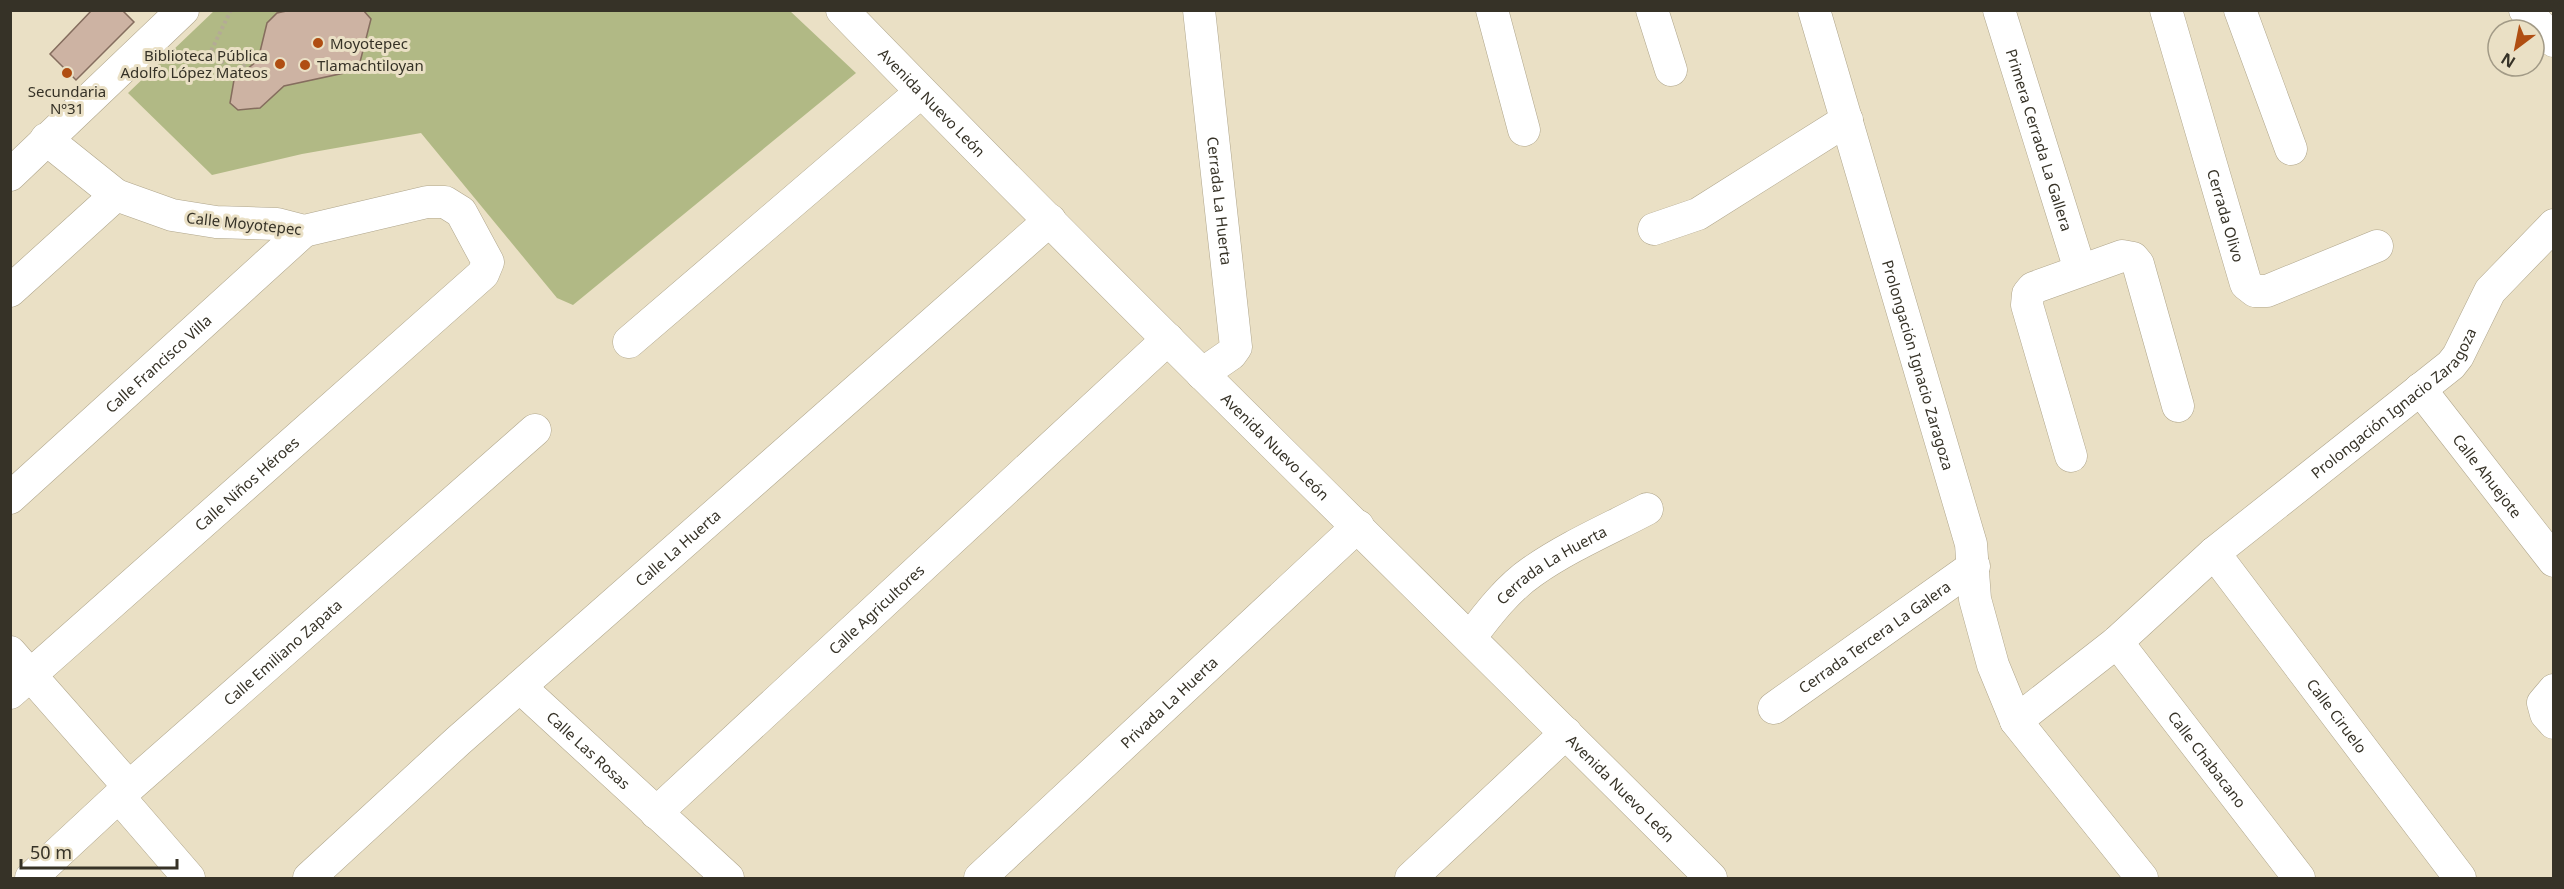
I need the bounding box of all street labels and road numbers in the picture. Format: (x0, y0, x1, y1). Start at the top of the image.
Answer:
street label: Avenida Nuevo León (874, 44, 990, 161)
street label: Primera Cerrada La Gallera (2002, 46, 2077, 234)
street label: Cerrada La Huerta (1203, 136, 1237, 266)
street label: Cerrada Olivo (2203, 166, 2249, 264)
street label: Calle Moyotepec (185, 207, 303, 239)
street label: Prolongación Ignacio Zaragoza (1878, 257, 1959, 473)
street label: Calle Francisco Villa (101, 310, 215, 417)
street label: Prolongación Ignacio Zaragoza (2306, 324, 2480, 483)
street label: Avenida Nuevo León (1217, 388, 1334, 504)
street label: Calle Ahuejote (2449, 430, 2527, 522)
street label: Calle Niños Héroes (190, 432, 303, 535)
street label: Calle La Huerta (631, 505, 724, 591)
street label: Cerrada La Huerta (1492, 521, 1610, 609)
street label: Calle Agricultores (824, 560, 928, 658)
street label: Cerrada Tercera La Galera (1794, 576, 1954, 698)
street label: Calle Emiliano Zapata (219, 595, 346, 710)
street label: Privada La Huerta (1116, 652, 1222, 752)
street label: Calle Ciruelo (2303, 674, 2372, 757)
street label: Calle Las Rosas (542, 706, 635, 793)
street label: Calle Chabacano (2164, 707, 2251, 812)
street label: Avenida Nuevo León (1563, 730, 1679, 846)

